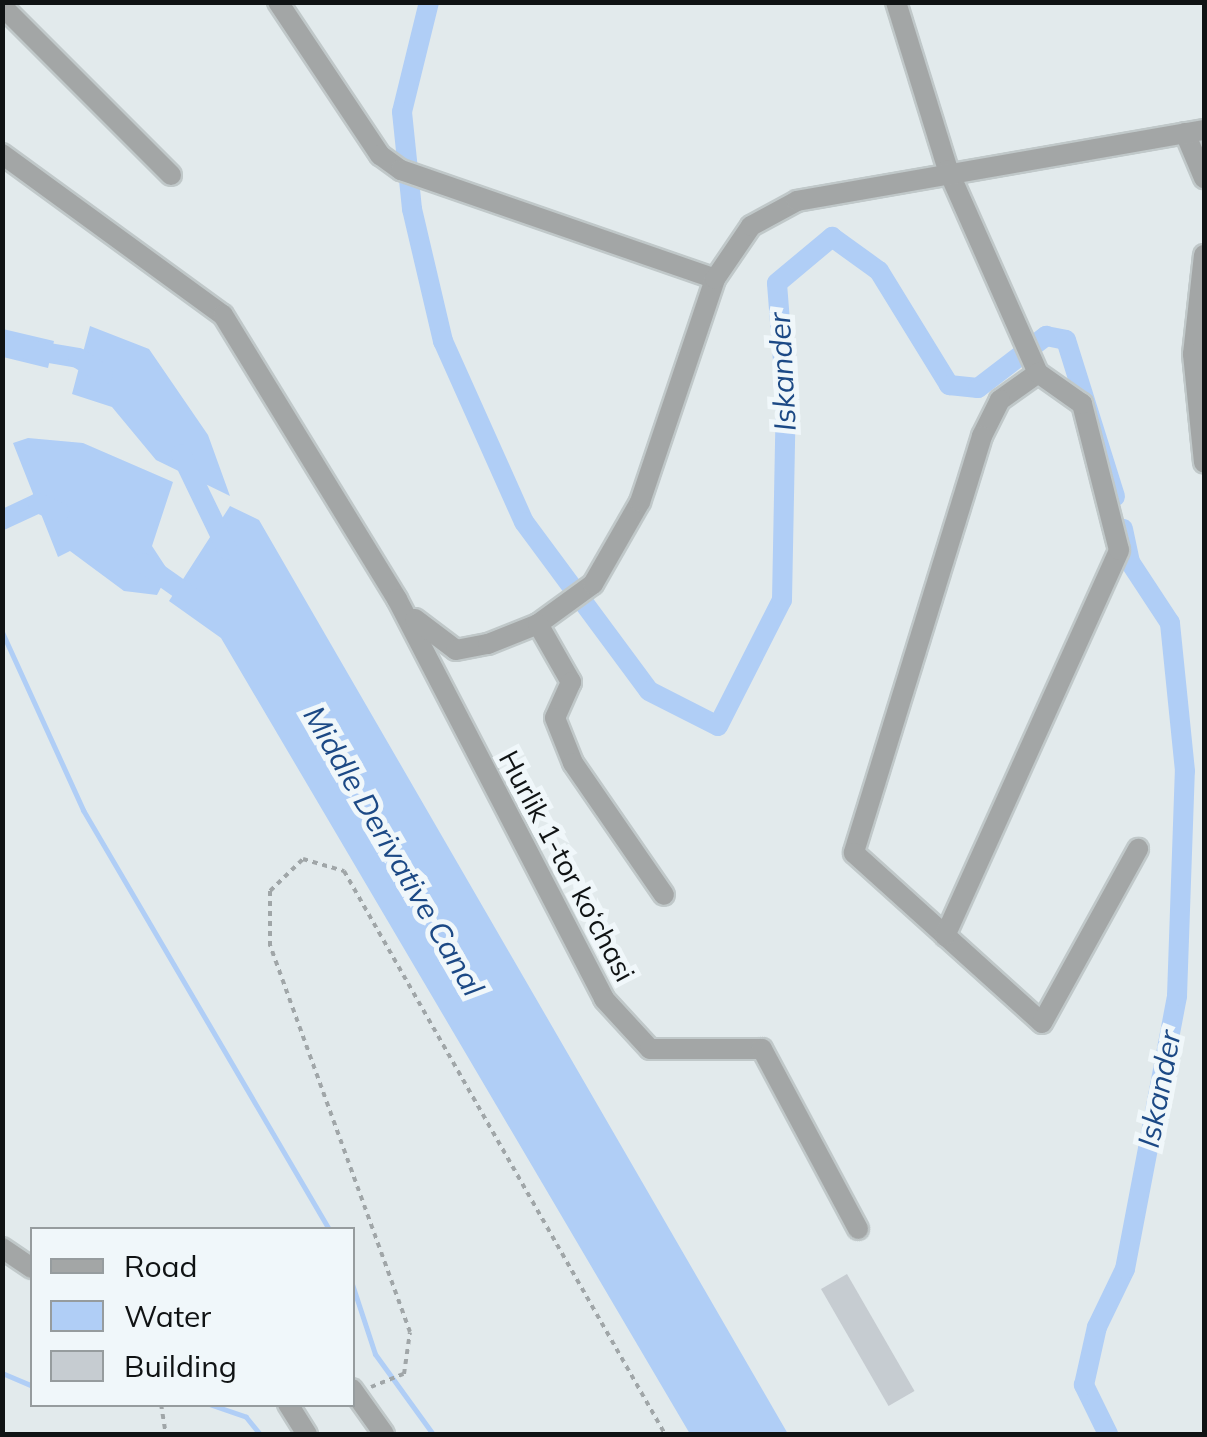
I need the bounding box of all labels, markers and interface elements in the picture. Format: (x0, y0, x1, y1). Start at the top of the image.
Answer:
water label: Iskander (761, 312, 803, 432)
water label: Middle Derivative Canal (296, 700, 492, 1002)
street label: Hurlik 1-tor ko‘chasi (492, 745, 642, 987)
water label: Iskander (1130, 1027, 1188, 1151)
legend (30, 1227, 355, 1407)
text: Road (124, 1247, 198, 1285)
text: Water (124, 1297, 211, 1335)
text: Building (124, 1347, 237, 1385)

